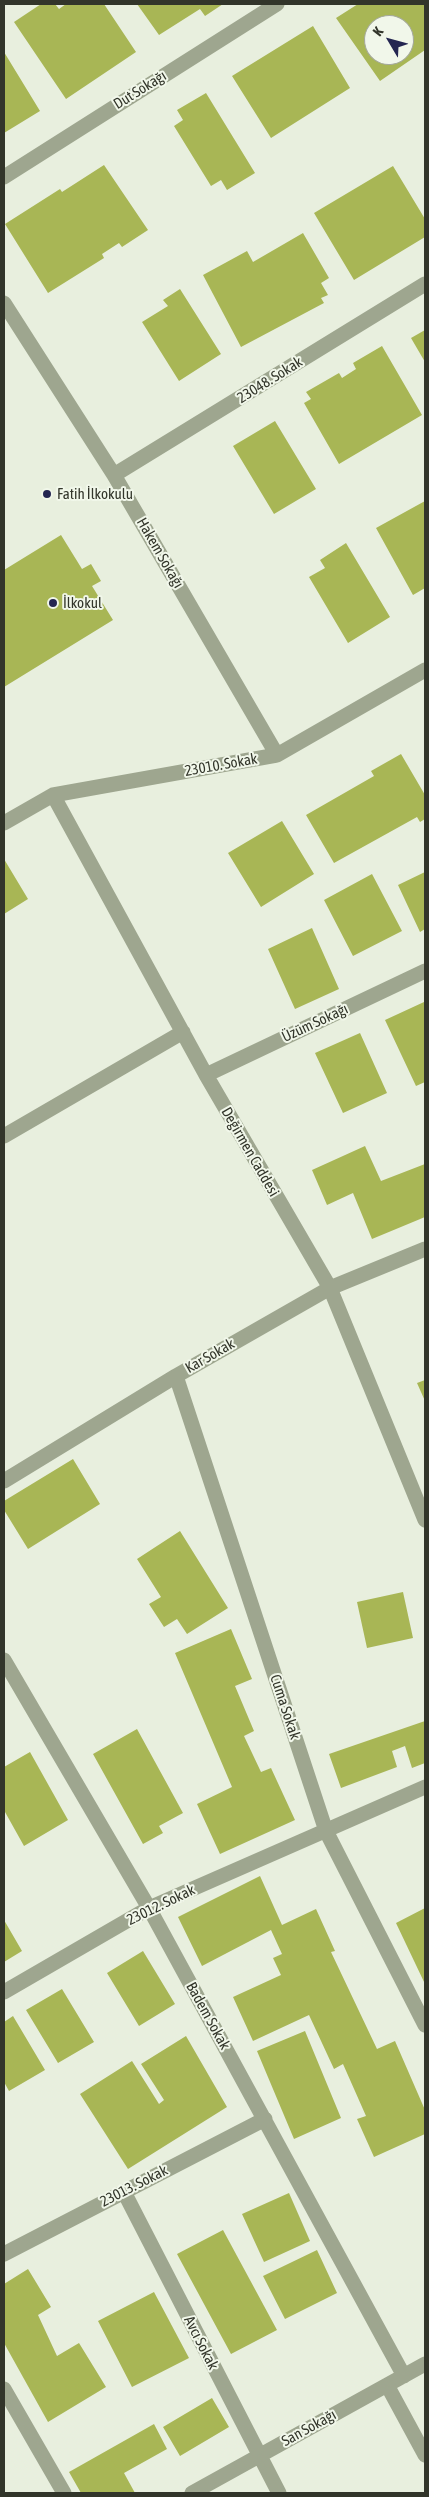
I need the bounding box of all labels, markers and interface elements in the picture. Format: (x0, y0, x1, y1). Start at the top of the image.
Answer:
north arrow (364, 15, 414, 65)
text: K (369, 24, 386, 39)
street label: Dut Sokağı (110, 67, 170, 113)
street label: 23048. Sokak (234, 353, 306, 407)
place label: Fatih İlkokulu (57, 485, 133, 503)
marker: Fatih İlkokulu (41, 488, 53, 500)
street label: Hakem Sokağı (133, 515, 187, 591)
place label: İlkokul (63, 594, 102, 612)
marker: İlkokul (47, 597, 59, 609)
street label: 23010. Sokak (183, 750, 259, 780)
street label: Üzüm Sokağı (279, 1000, 351, 1046)
street label: Değirmen Caddesi (217, 1104, 283, 1200)
street label: Kar Sokak (182, 1335, 238, 1377)
street label: Cuma Sokak (266, 1672, 304, 1742)
street label: 23012. Sokak (124, 1881, 198, 1929)
street label: Badem Sokak (182, 1979, 234, 2053)
street label: 23013. Sokak (97, 2161, 171, 2211)
street label: Avcı Sokak (180, 2313, 222, 2373)
street label: San Sokağı (279, 2406, 339, 2450)

